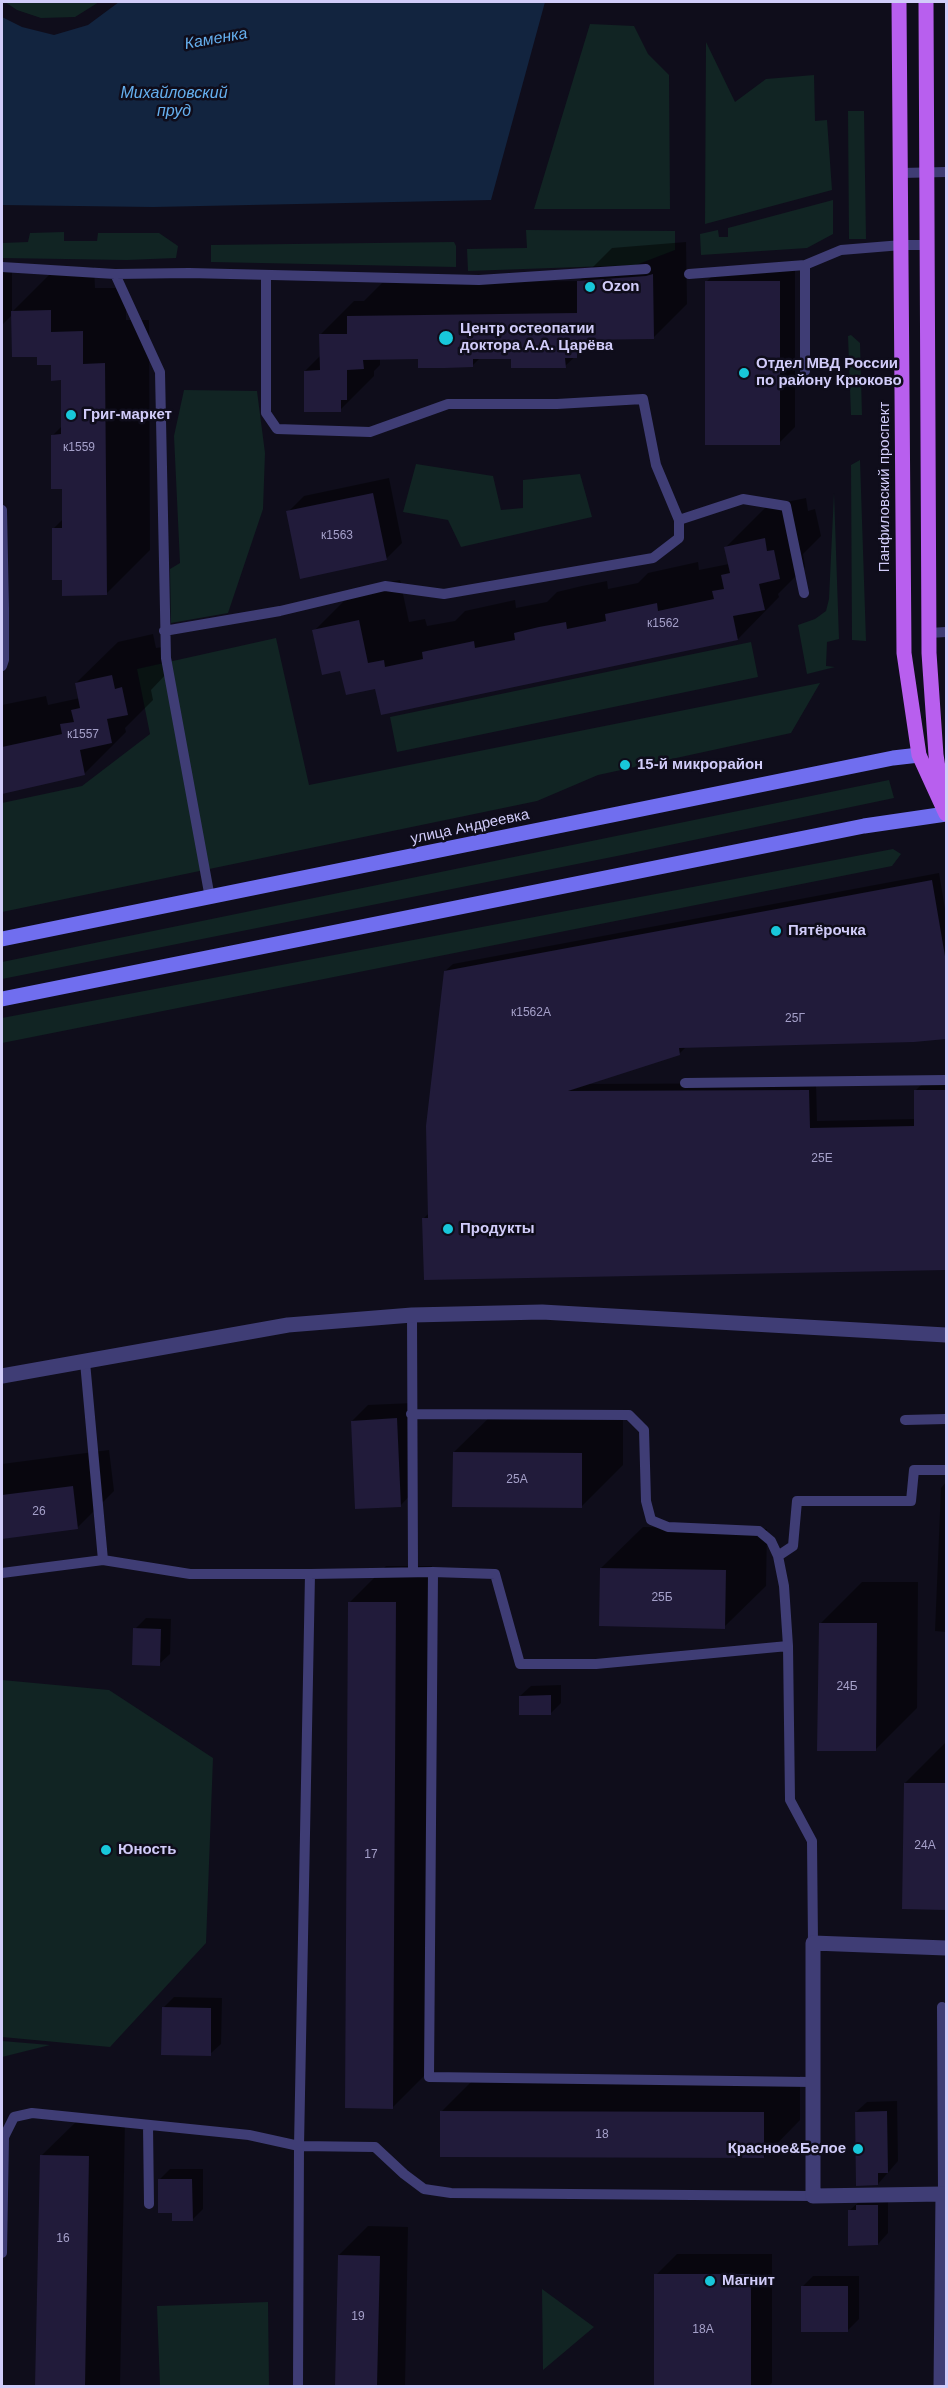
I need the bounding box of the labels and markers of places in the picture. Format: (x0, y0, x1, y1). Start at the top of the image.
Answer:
place label: Ozon (602, 278, 639, 296)
marker: Ozon (583, 280, 597, 294)
place label: Центр остеопатии доктора А.А. Царёва (460, 320, 613, 355)
marker: Центр остеопатии доктора А.А. Царёва (437, 329, 455, 347)
place label: Отдел МВД России по району Крюково (756, 355, 902, 390)
marker: Отдел МВД России по району Крюково (737, 366, 751, 380)
place label: Григ-маркет (83, 406, 172, 424)
marker: Григ-маркет (64, 408, 78, 422)
place label: 15-й микрорайон (637, 756, 763, 774)
marker: 15-й микрорайон (618, 758, 632, 772)
place label: Пятёрочка (788, 922, 866, 940)
marker: Пятёрочка (769, 924, 783, 938)
place label: Продукты (460, 1220, 535, 1238)
marker: Продукты (441, 1222, 455, 1236)
place label: Юность (118, 1841, 176, 1859)
marker: Юность (99, 1843, 113, 1857)
place label: Красное&Белое (728, 2140, 846, 2158)
marker: Красное&Белое (851, 2142, 865, 2156)
place label: Магнит (722, 2272, 775, 2290)
marker: Магнит (703, 2274, 717, 2288)

